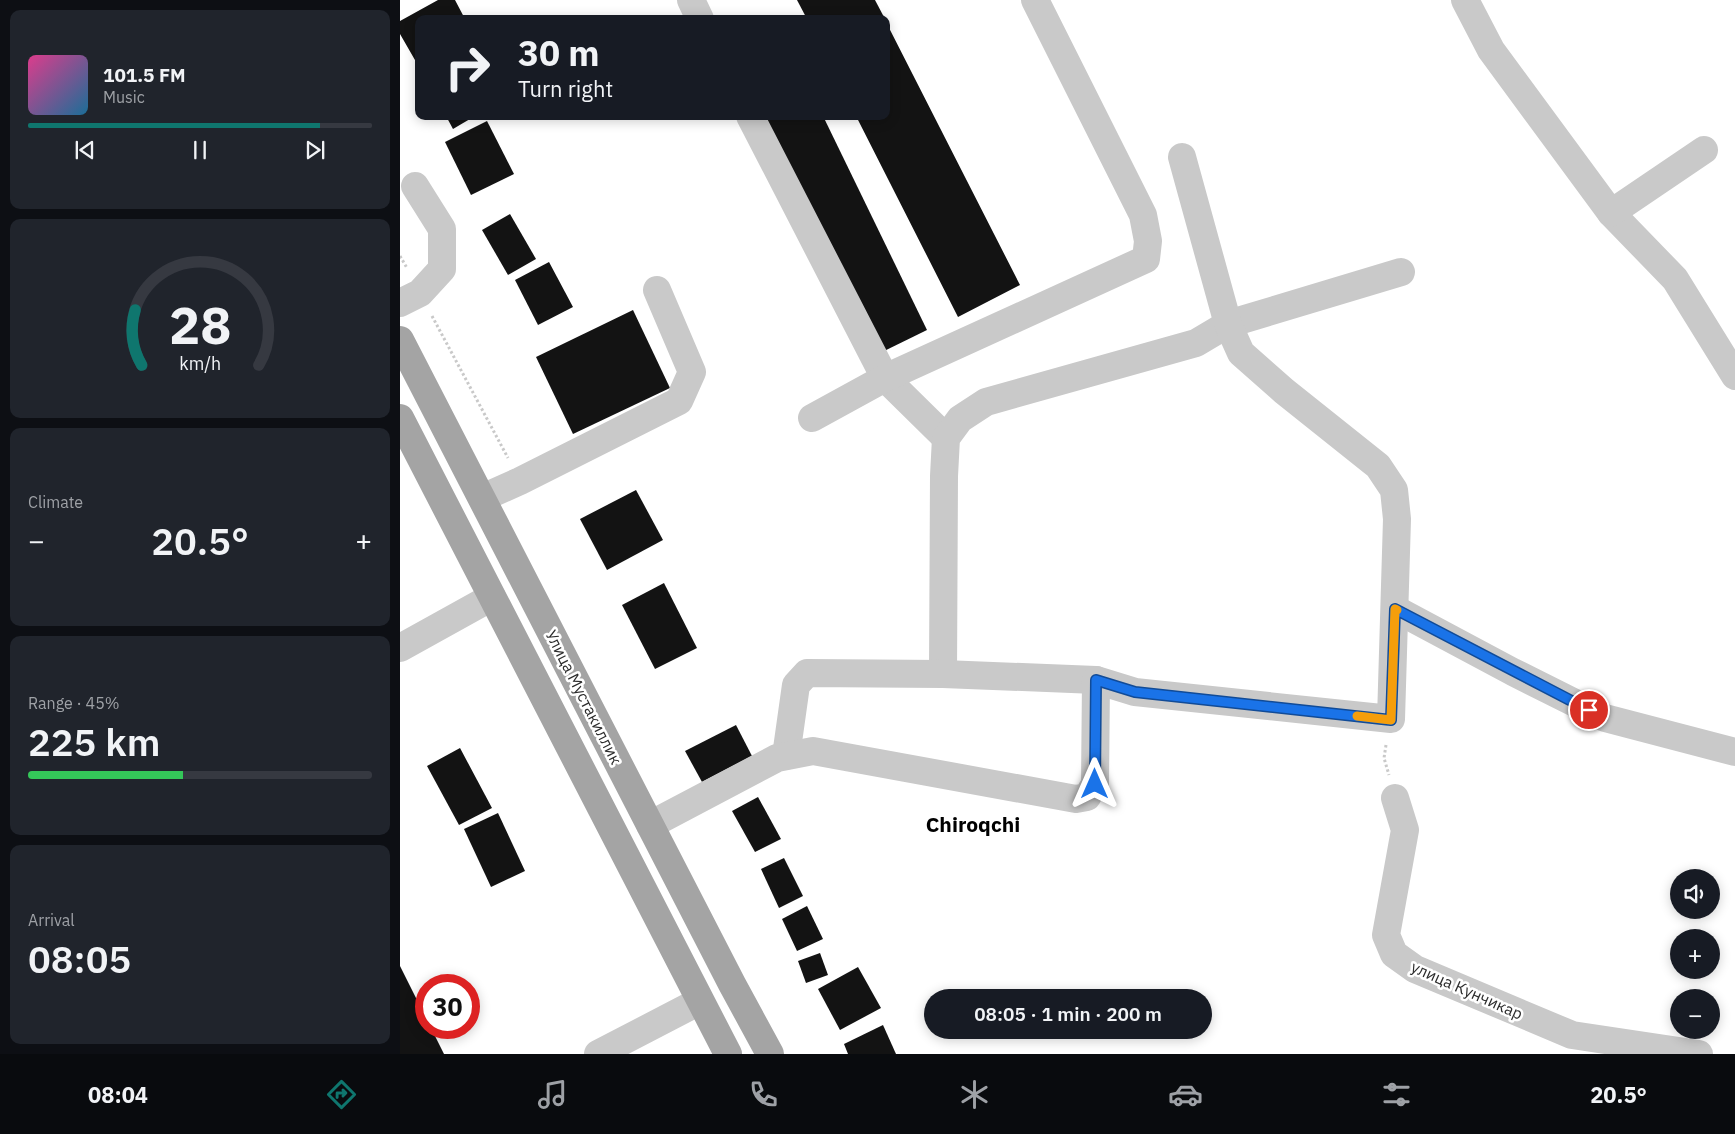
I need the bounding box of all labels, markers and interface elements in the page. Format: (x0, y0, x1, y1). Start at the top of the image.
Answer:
text: 30 m (518, 30, 600, 76)
icon: right (435, 35, 500, 100)
text: 101.5 FM (103, 63, 186, 87)
text: Turn right (518, 74, 613, 103)
text: Music (103, 87, 145, 107)
icon: previous (71, 136, 99, 164)
icon: pause (186, 136, 214, 164)
icon: next (301, 136, 329, 164)
text: 28 (169, 291, 231, 358)
text: km/h (179, 352, 221, 375)
text: Climate (28, 492, 83, 512)
text: 20.5° (151, 516, 249, 565)
text: − (28, 522, 45, 559)
text: + (355, 522, 372, 559)
street label: Улица Мустакиллик (541, 626, 627, 768)
pin (1568, 689, 1610, 731)
text: Range · 45% (28, 693, 120, 713)
icon: arrive (1575, 696, 1603, 724)
text: 225 km (28, 717, 160, 766)
position arrow (1068, 757, 1120, 809)
district label: Chiroqchi (926, 810, 1020, 838)
map controls (1670, 869, 1720, 1039)
button: sound (1670, 869, 1720, 919)
text: Arrival (28, 910, 75, 930)
button: + (1670, 929, 1720, 979)
text: 08:05 (28, 934, 131, 983)
street label: улица Кунчикар (1408, 956, 1526, 1024)
speed limit sign: 30 (415, 974, 480, 1039)
button: − (1670, 989, 1720, 1039)
text: 08:05 · 1 min · 200 m (974, 1002, 1162, 1026)
icon: directions (324, 1077, 359, 1112)
icon: music (535, 1077, 570, 1112)
icon: phone (746, 1077, 781, 1112)
icon: climate (957, 1077, 992, 1112)
icon: car (1168, 1077, 1203, 1112)
icon: filters (1379, 1077, 1414, 1112)
text: 08:04 (88, 1080, 148, 1109)
text: 20.5° (1590, 1080, 1647, 1109)

